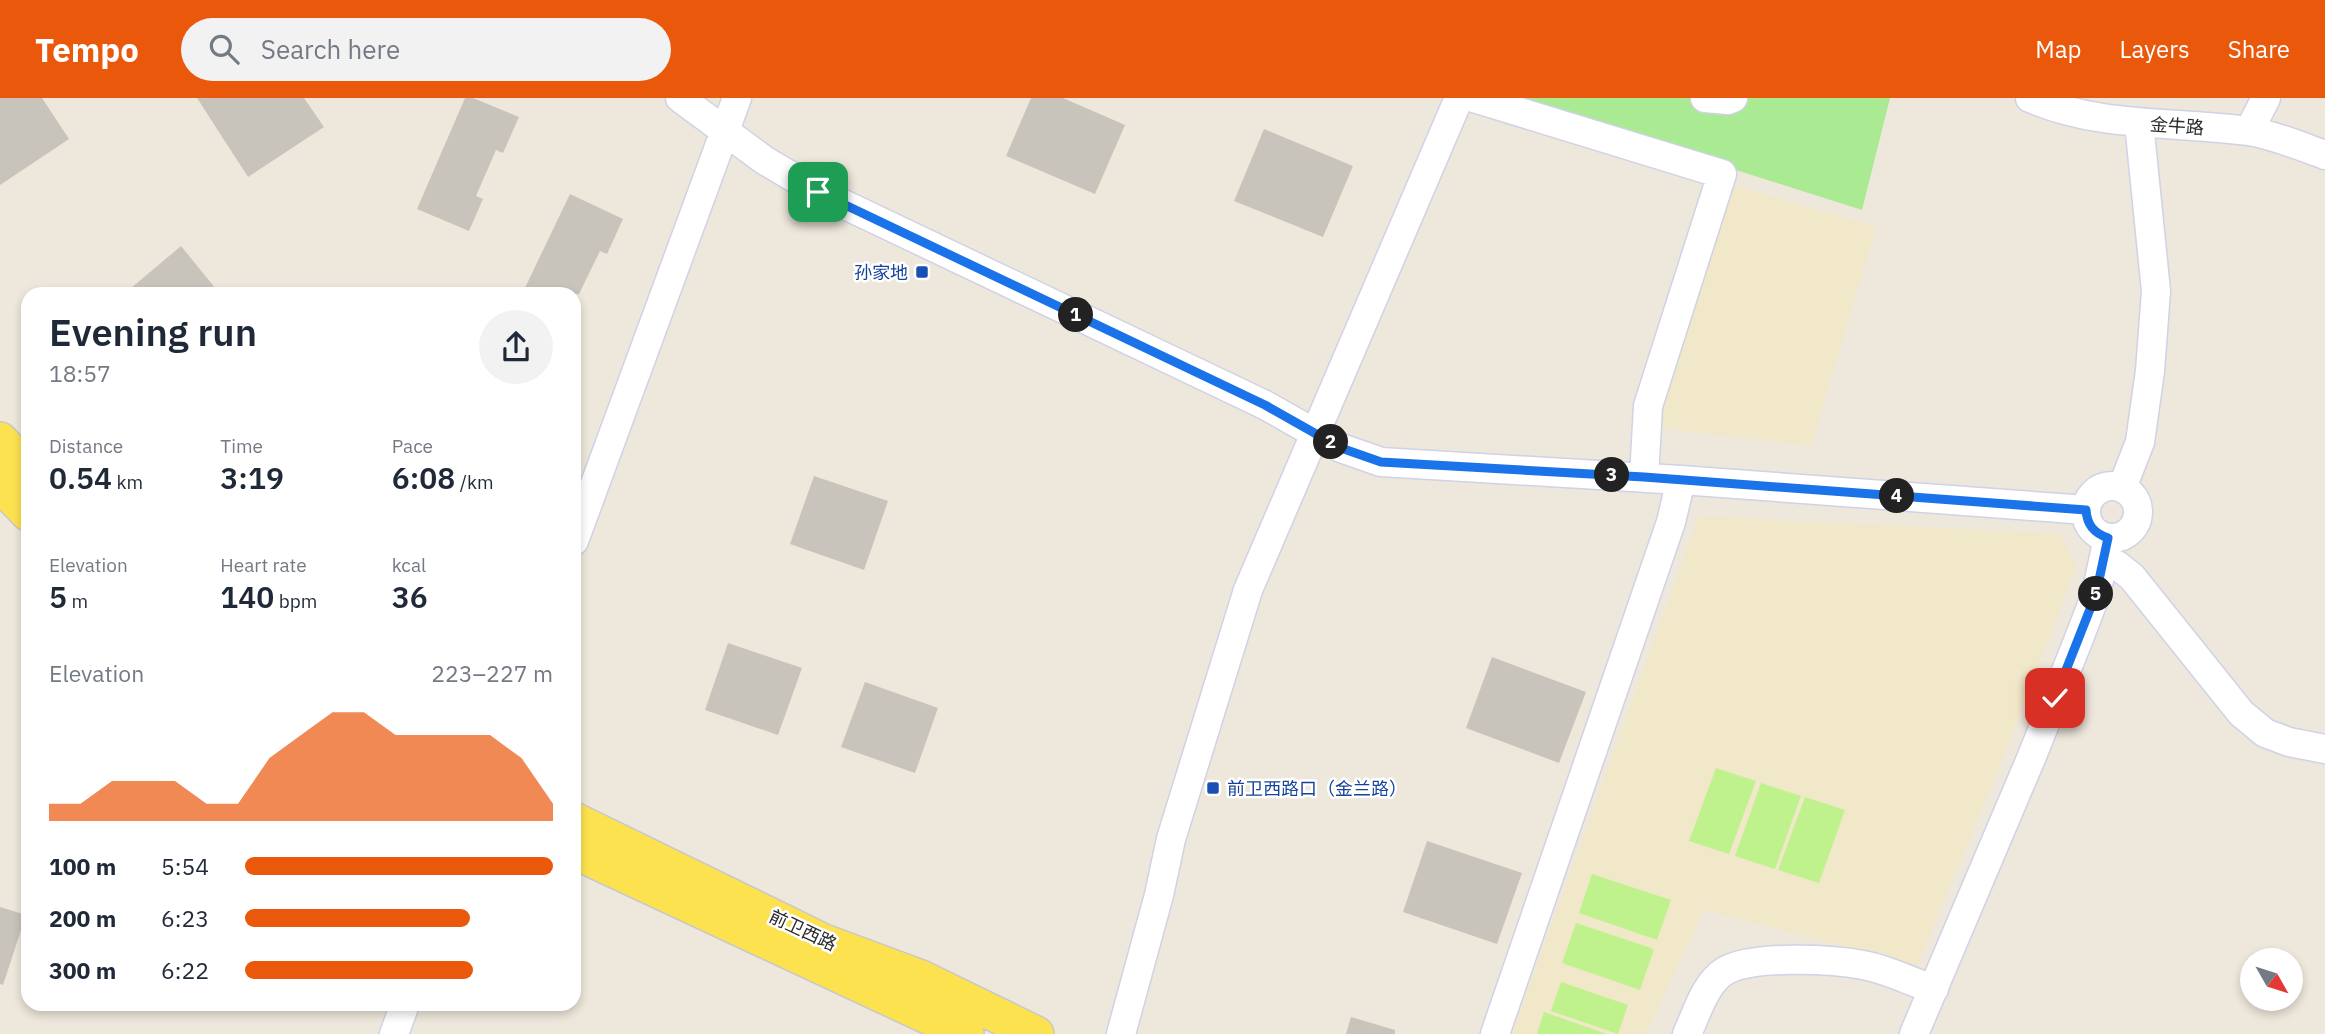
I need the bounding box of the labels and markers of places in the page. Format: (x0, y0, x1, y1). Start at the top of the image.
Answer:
pin (788, 162, 848, 222)
place label: 孙家地 (854, 261, 908, 284)
marker: 孙家地 (914, 264, 930, 280)
pin: 1 (1058, 298, 1094, 332)
pin: 2 (1314, 424, 1348, 460)
pin: 3 (1594, 458, 1630, 492)
pin: 4 (1880, 478, 1914, 514)
pin: 5 (2078, 576, 2114, 612)
pin (2025, 668, 2085, 728)
place label: 前卫西路口（金兰路） (1227, 777, 1407, 800)
marker: 前卫西路口（金兰路） (1205, 780, 1221, 796)

